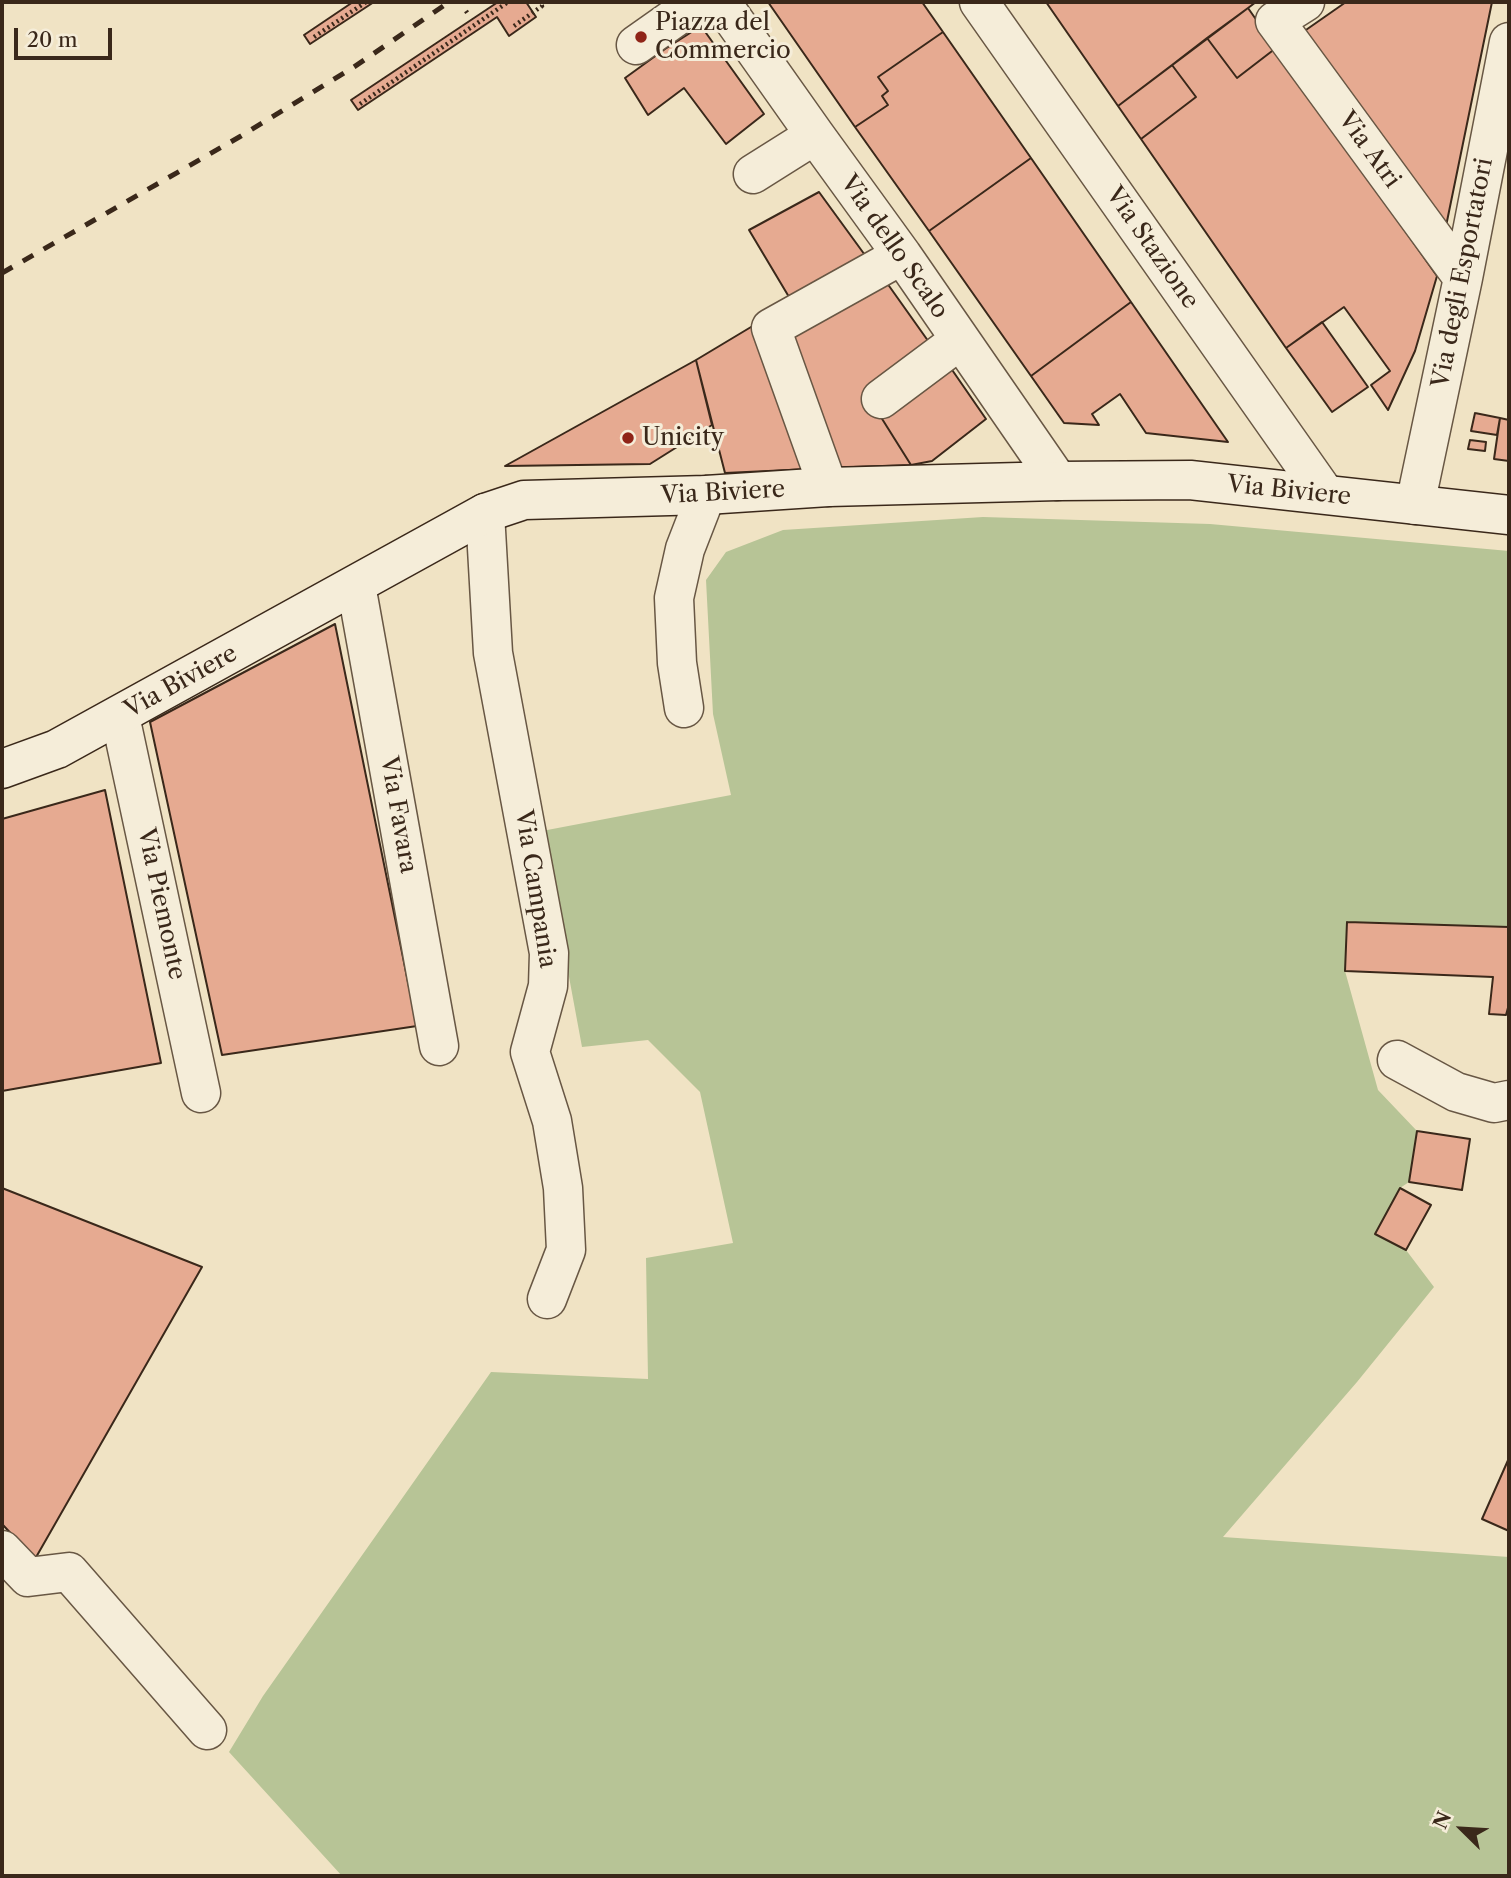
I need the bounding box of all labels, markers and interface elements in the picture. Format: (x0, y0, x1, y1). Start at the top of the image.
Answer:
place label: Piazza del Commercio (655, 9, 791, 65)
scale bar (18, 14, 116, 58)
text: 20 m (27, 27, 78, 52)
marker: Piazza del Commercio (633, 29, 649, 45)
street label: Via Atri (1332, 106, 1406, 194)
street label: Via degli Esportatori (1427, 156, 1499, 390)
street label: Via dello Scalo (834, 170, 954, 324)
street label: Via Stazione (1099, 182, 1205, 314)
place label: Unicity (642, 424, 724, 452)
marker: Unicity (620, 430, 636, 446)
street label: Via Biviere (1226, 470, 1352, 512)
street label: Via Biviere (660, 475, 786, 511)
street label: Via Biviere (120, 639, 242, 725)
street label: Via Favara (374, 754, 422, 876)
street label: Via Campania (508, 808, 562, 970)
street label: Via Piemonte (131, 826, 191, 982)
north arrow (1427, 1794, 1497, 1864)
text: N (1428, 1808, 1456, 1832)

